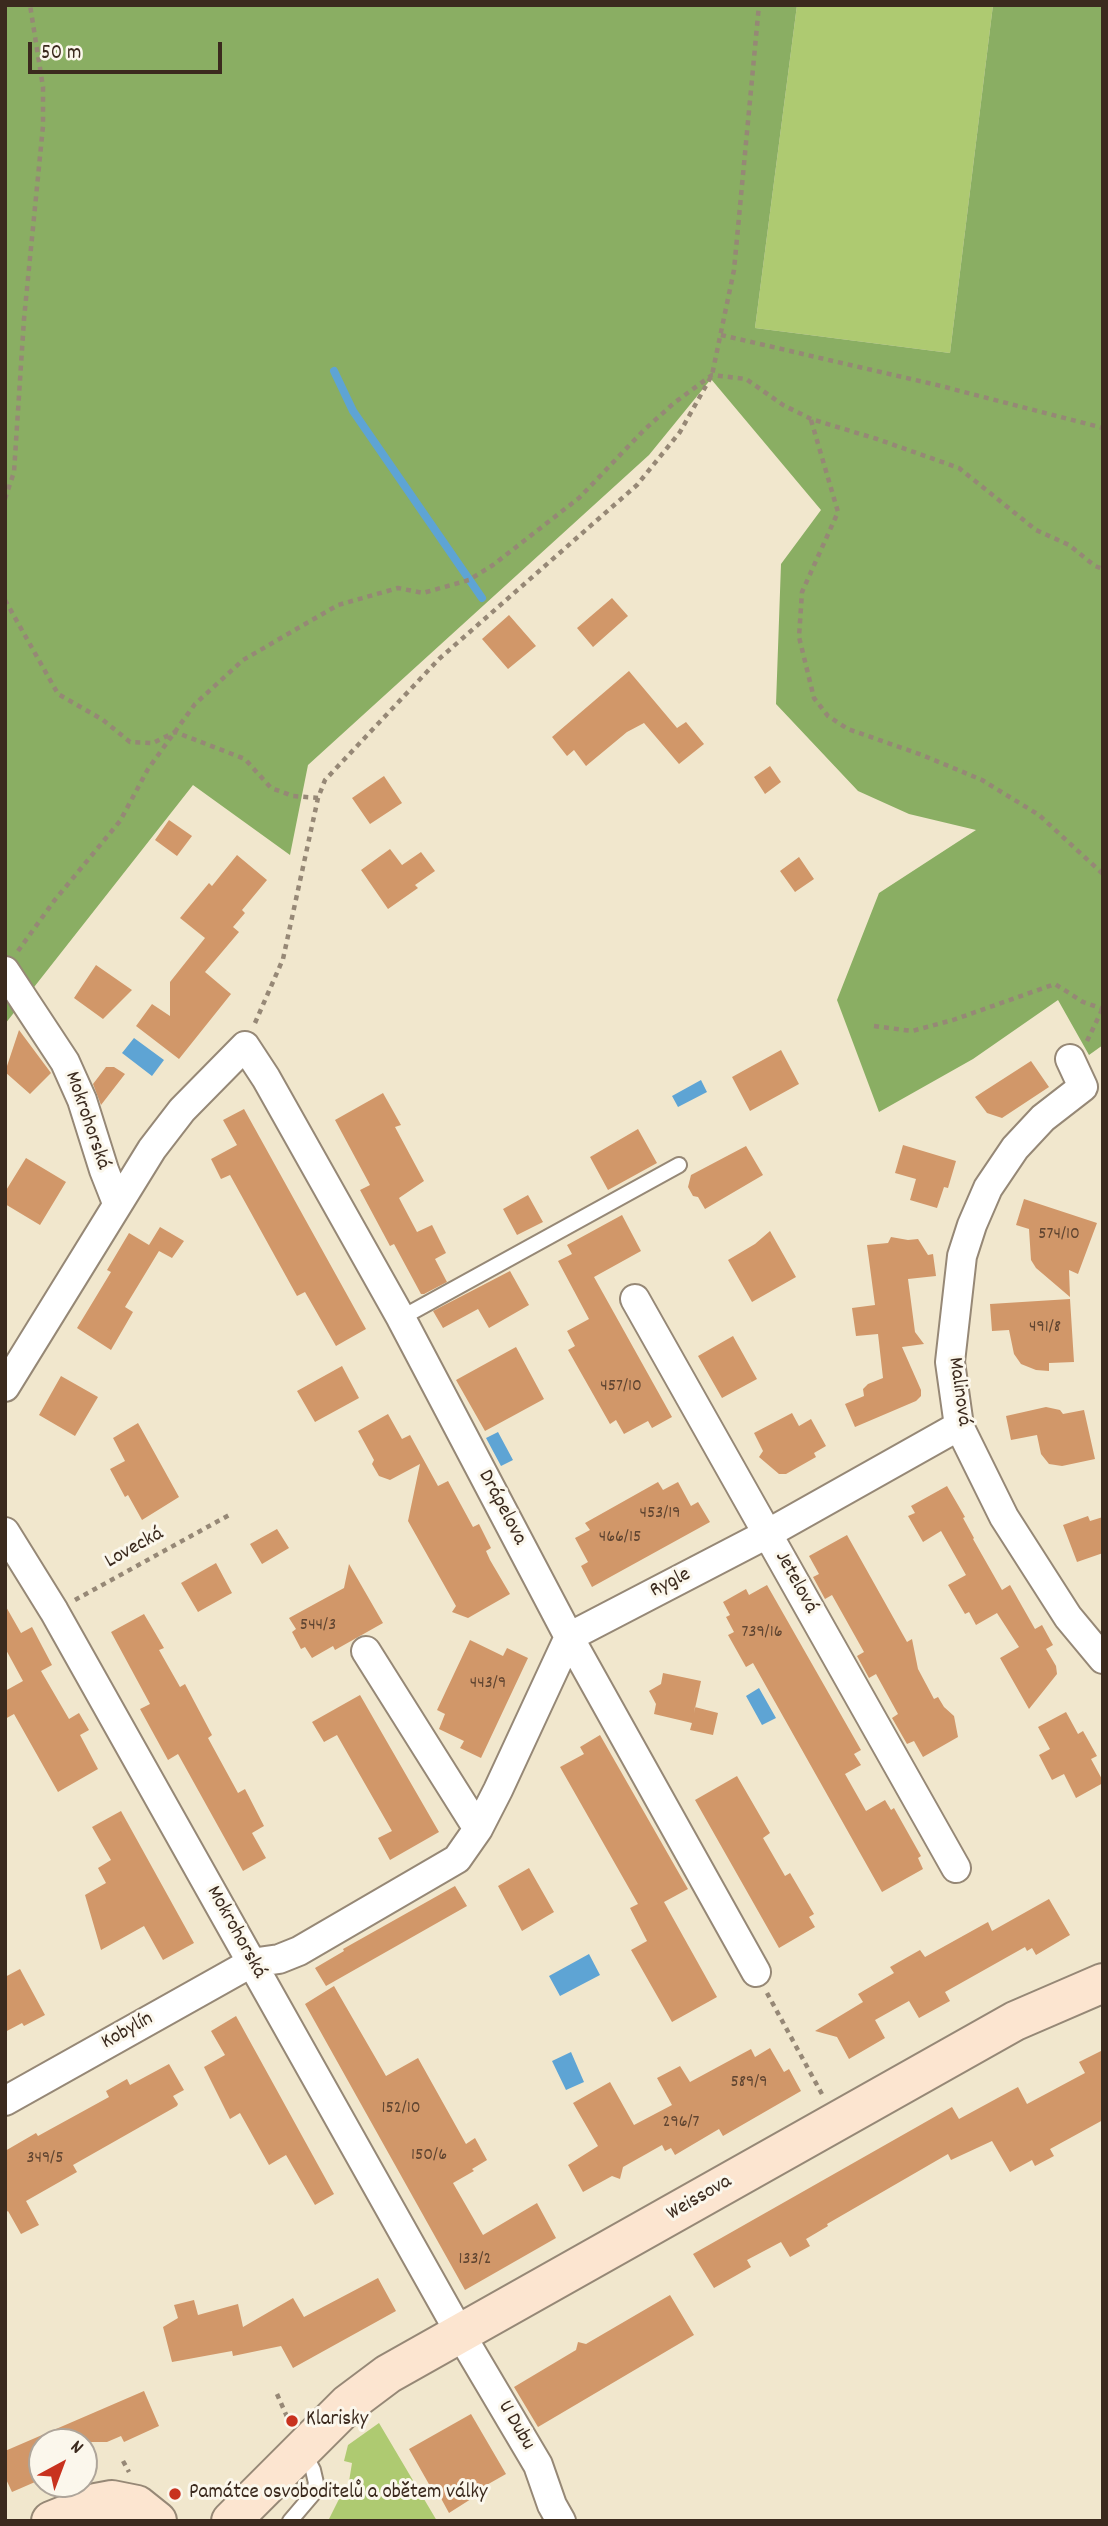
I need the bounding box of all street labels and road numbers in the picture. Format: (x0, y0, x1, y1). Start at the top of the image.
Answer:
street label: Mokrohorská (57, 1069, 115, 1173)
street label: Malinová (941, 1356, 975, 1428)
street label: Drápelova (471, 1466, 531, 1550)
street label: Lovecká (101, 1523, 169, 1575)
street label: Jetelová (768, 1547, 822, 1619)
street label: Rygle (646, 1563, 696, 1605)
street label: Mokrohorská (199, 1882, 271, 1984)
street label: Kobylín (98, 2008, 158, 2056)
street label: Weissova (663, 2170, 737, 2228)
street label: U Dubu (491, 2397, 539, 2455)

